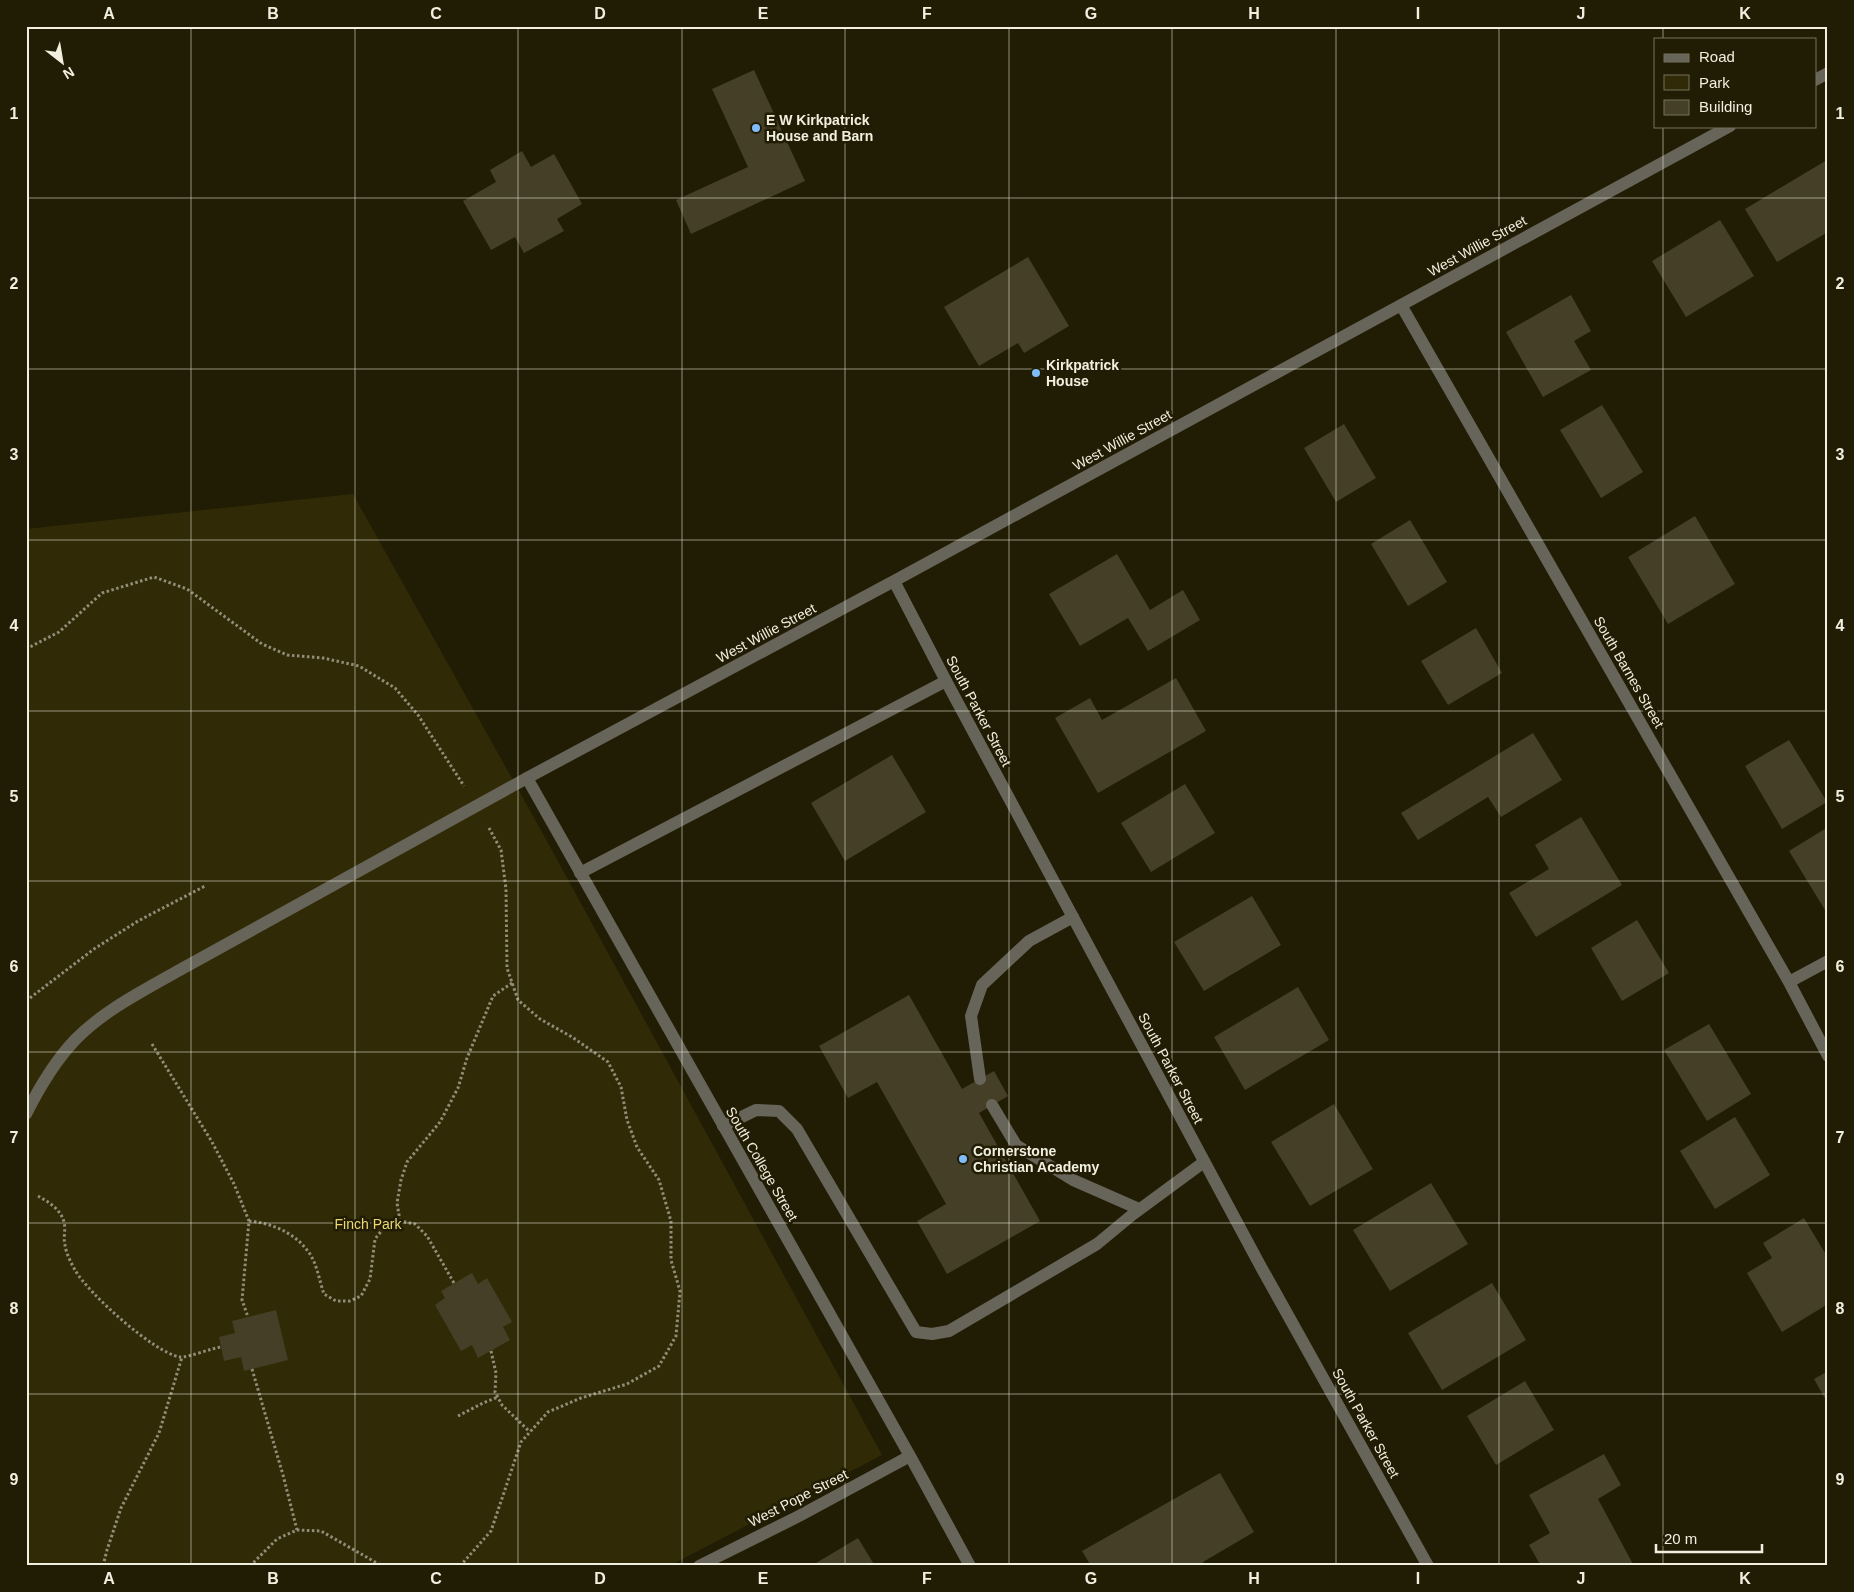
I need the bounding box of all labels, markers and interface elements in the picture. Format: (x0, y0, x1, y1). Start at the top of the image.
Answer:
text: A (103, 5, 115, 22)
text: B (267, 5, 279, 22)
text: C (430, 5, 442, 22)
text: D (594, 5, 606, 22)
text: E (758, 5, 769, 22)
text: F (922, 5, 932, 22)
text: G (1085, 5, 1097, 22)
text: H (1248, 5, 1260, 22)
text: I (1416, 5, 1420, 22)
text: J (1577, 5, 1585, 22)
text: K (1739, 5, 1751, 22)
north arrow (38, 38, 88, 88)
legend (1654, 38, 1816, 128)
text: Road (1699, 48, 1735, 65)
text: N (60, 64, 77, 83)
text: Park (1699, 74, 1730, 91)
text: Building (1699, 98, 1752, 115)
text: 1 (10, 105, 19, 122)
text: 1 (1836, 105, 1845, 122)
place label: E W Kirkpatrick House and Barn (766, 112, 873, 144)
marker: E W Kirkpatrick House and Barn (750, 122, 762, 134)
street label: West Willie Street (1425, 212, 1529, 280)
text: 2 (10, 275, 19, 292)
text: 2 (1836, 275, 1845, 292)
place label: Kirkpatrick House (1046, 357, 1119, 389)
marker: Kirkpatrick House (1030, 367, 1042, 379)
street label: West Willie Street (1070, 406, 1174, 474)
text: 3 (10, 446, 19, 463)
text: 3 (1836, 446, 1845, 463)
street label: West Willie Street (714, 600, 819, 666)
street label: South Barnes Street (1591, 613, 1668, 731)
text: 4 (10, 617, 19, 634)
text: 4 (1836, 617, 1845, 634)
street label: South Parker Street (943, 653, 1015, 769)
text: 5 (10, 788, 19, 805)
text: 5 (1836, 788, 1845, 805)
text: 6 (10, 958, 19, 975)
text: 6 (1836, 958, 1845, 975)
street label: South Parker Street (1135, 1010, 1207, 1126)
street label: South College Street (723, 1104, 801, 1224)
text: 7 (10, 1129, 19, 1146)
text: 7 (1836, 1129, 1845, 1146)
place label: Cornerstone Christian Academy (973, 1143, 1100, 1175)
marker: Cornerstone Christian Academy (957, 1153, 969, 1165)
park label: Finch Park (335, 1216, 402, 1232)
text: 8 (10, 1300, 19, 1317)
text: 8 (1836, 1300, 1845, 1317)
street label: South Parker Street (1329, 1365, 1403, 1481)
street label: West Pope Street (746, 1466, 850, 1530)
text: 9 (10, 1471, 19, 1488)
text: 9 (1836, 1471, 1845, 1488)
scale bar (1656, 1522, 1763, 1554)
text: 20 m (1664, 1530, 1697, 1547)
text: A (103, 1570, 115, 1587)
text: B (267, 1570, 279, 1587)
text: C (430, 1570, 442, 1587)
text: D (594, 1570, 606, 1587)
text: E (758, 1570, 769, 1587)
text: F (922, 1570, 932, 1587)
text: G (1085, 1570, 1097, 1587)
text: H (1248, 1570, 1260, 1587)
text: I (1416, 1570, 1420, 1587)
text: J (1577, 1570, 1585, 1587)
text: K (1739, 1570, 1751, 1587)

